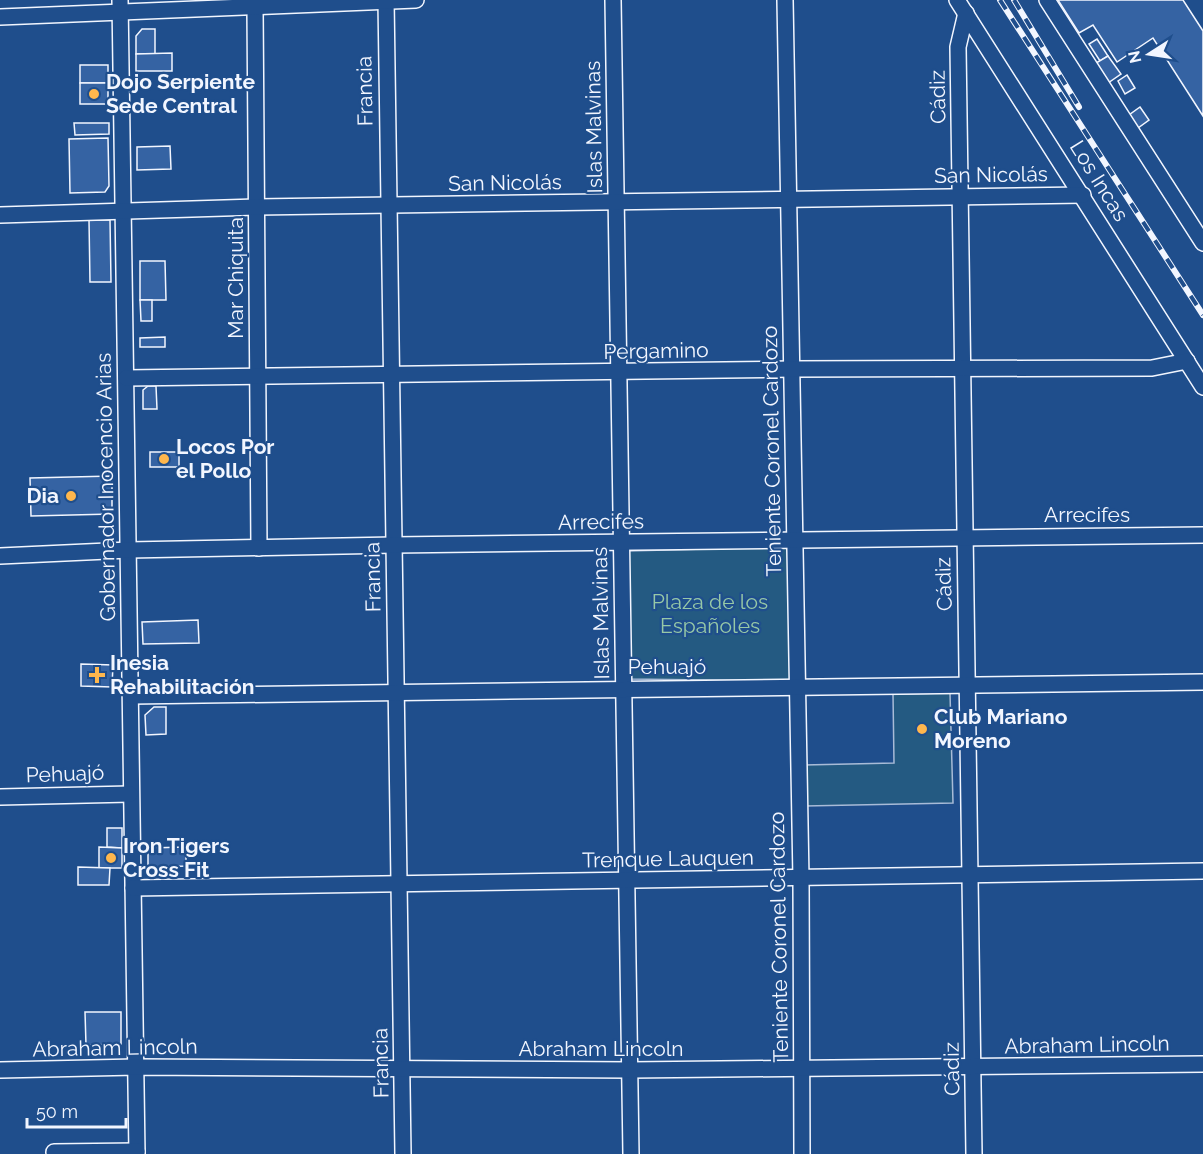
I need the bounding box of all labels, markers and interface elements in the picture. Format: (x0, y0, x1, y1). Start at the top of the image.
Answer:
north arrow (1119, 24, 1179, 84)
text: N (1124, 49, 1145, 65)
street label: Francia (351, 56, 378, 126)
street label: Islas Malvinas (580, 60, 607, 194)
place label: Dojo Serpiente Sede Central (106, 69, 255, 118)
street label: Cádiz (925, 70, 950, 124)
marker: Dojo Serpiente Sede Central (87, 87, 101, 101)
street label: Los Incas (1065, 136, 1134, 226)
street label: San Nicolás (934, 161, 1048, 188)
street label: San Nicolás (448, 169, 562, 196)
street label: Mar Chiquita (223, 217, 248, 339)
street label: Teniente Coronel Cardozo (757, 325, 786, 577)
street label: Pergamino (603, 337, 709, 364)
street label: Gobernador Inocencio Arias (91, 352, 120, 622)
place label: Locos Por el Pollo (176, 434, 275, 483)
marker: Locos Por el Pollo (157, 452, 171, 466)
place label: Dia (27, 483, 59, 508)
marker: Dia (64, 489, 78, 503)
street label: Arrecifes (1044, 502, 1130, 527)
street label: Arrecifes (558, 508, 644, 535)
street label: Francia (359, 542, 386, 612)
street label: Islas Malvinas (587, 546, 614, 680)
street label: Cádiz (930, 557, 957, 611)
park label: Plaza de los Españoles (652, 589, 768, 638)
place label: Inesia Rehabilitación (110, 650, 254, 699)
street label: Pehuajó (628, 654, 706, 679)
marker: Inesia Rehabilitación (88, 666, 106, 684)
place label: Club Mariano Moreno (934, 704, 1068, 753)
marker: Club Mariano Moreno (915, 722, 929, 736)
street label: Pehuajó (25, 760, 105, 787)
street label: Teniente Coronel Cardozo (764, 811, 793, 1063)
place label: Iron Tigers Cross Fit (123, 833, 230, 882)
street label: Trenque Lauquen (582, 845, 754, 872)
marker: Iron Tigers Cross Fit (104, 851, 118, 865)
street label: Francia (367, 1028, 394, 1098)
street label: Abraham Lincoln (1004, 1031, 1170, 1058)
street label: Abraham Lincoln (32, 1034, 198, 1061)
street label: Abraham Lincoln (518, 1036, 684, 1061)
street label: Cádiz (939, 1042, 964, 1096)
scale bar (27, 1091, 126, 1129)
text: 50 m (36, 1101, 78, 1122)

